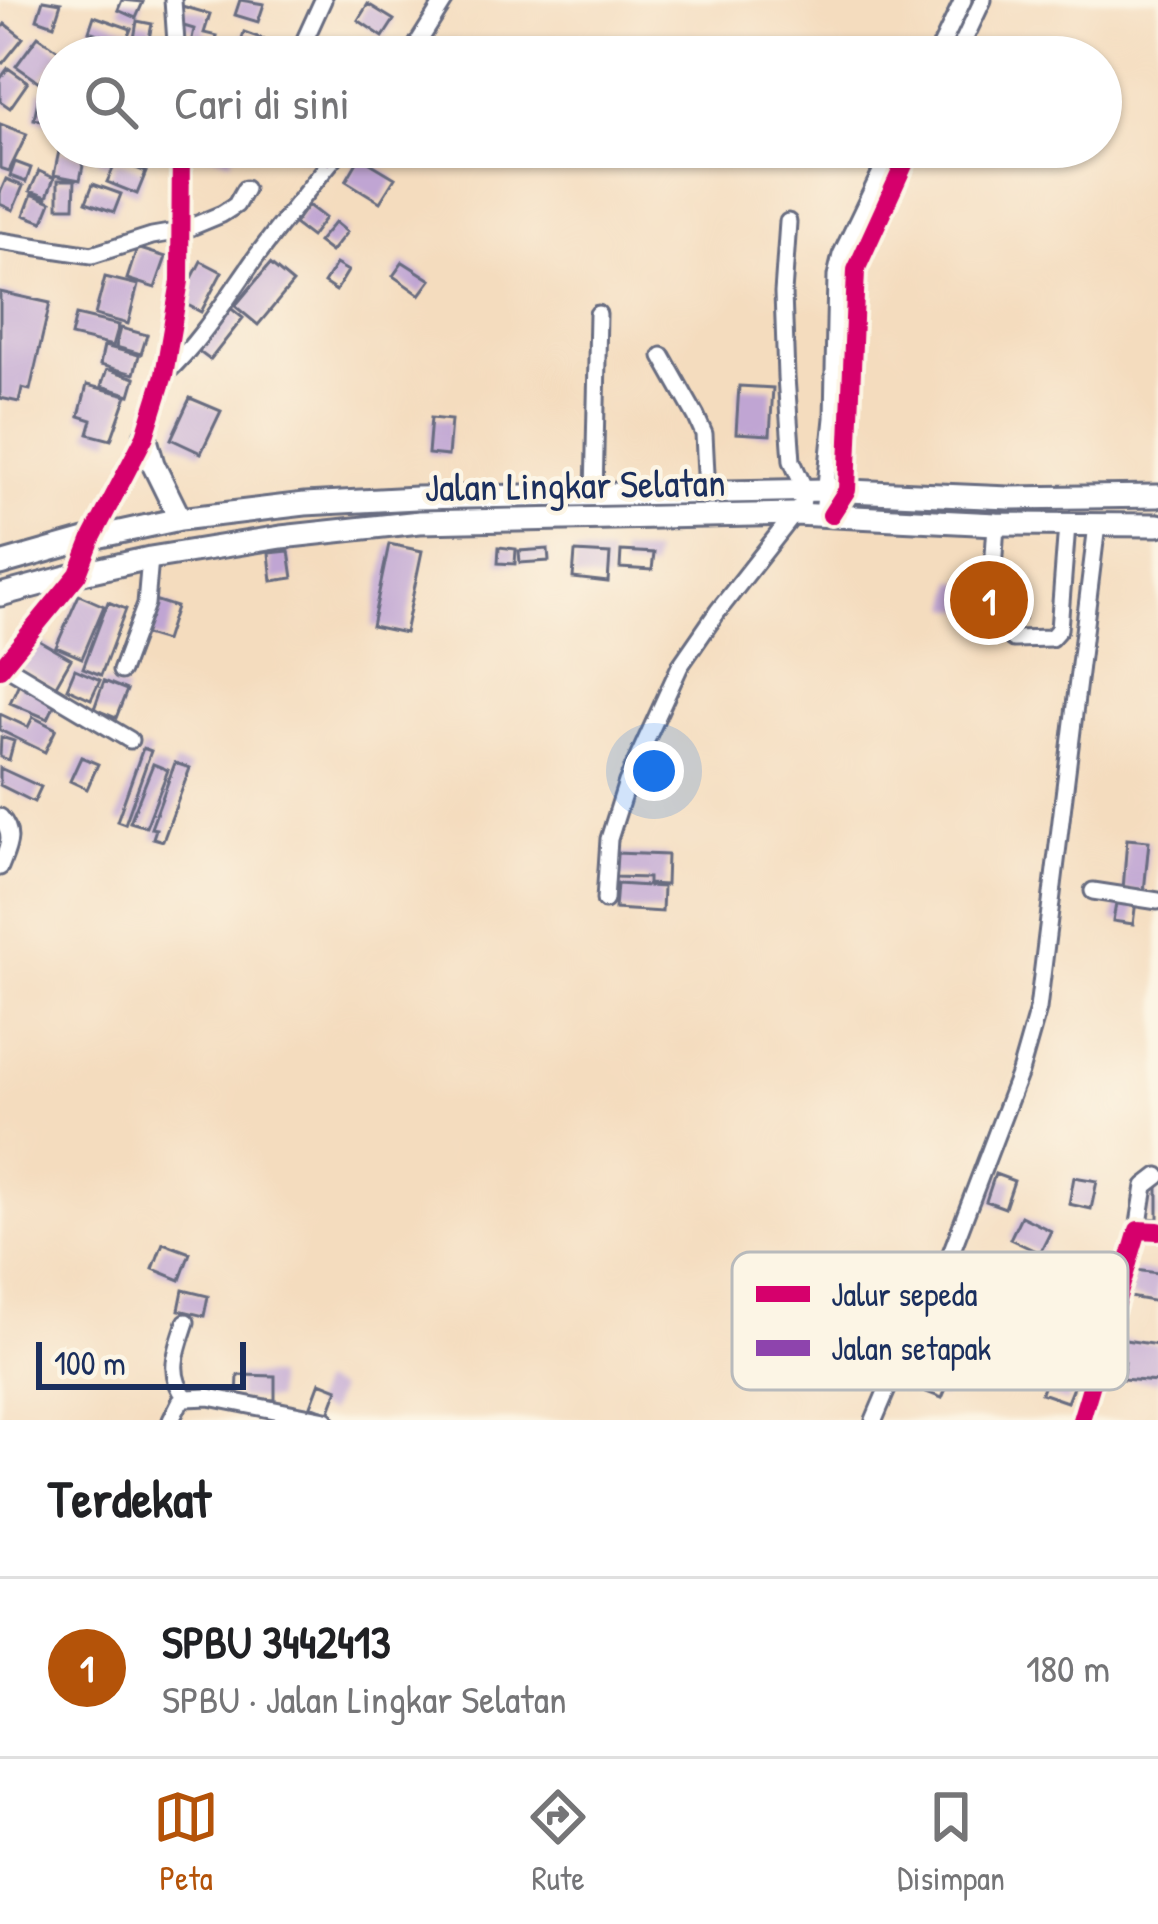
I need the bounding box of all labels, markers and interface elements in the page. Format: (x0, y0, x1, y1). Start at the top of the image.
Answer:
search box (36, 36, 1122, 168)
icon: search (78, 69, 144, 135)
text: Cari di sini (174, 72, 350, 133)
street label: Jalan Lingkar Selatan (424, 455, 726, 513)
pin: 1 (950, 555, 1028, 645)
your location (624, 741, 684, 801)
legend (732, 1252, 1128, 1390)
text: Jalur sepeda (831, 1272, 977, 1317)
text: Jalan setapak (831, 1326, 992, 1371)
scale bar (36, 1336, 246, 1389)
text: 100 m (54, 1341, 126, 1385)
text: Terdekat (48, 1464, 211, 1533)
text: SPBU 3442413 (162, 1611, 391, 1672)
text: 1 (80, 1641, 94, 1694)
text: 180 m (1026, 1641, 1110, 1694)
text: SPBU · Jalan Lingkar Selatan (162, 1672, 567, 1725)
tab: Peta (153, 1784, 219, 1900)
tab: Rute (525, 1784, 591, 1900)
tab: Disimpan (897, 1784, 1005, 1900)

